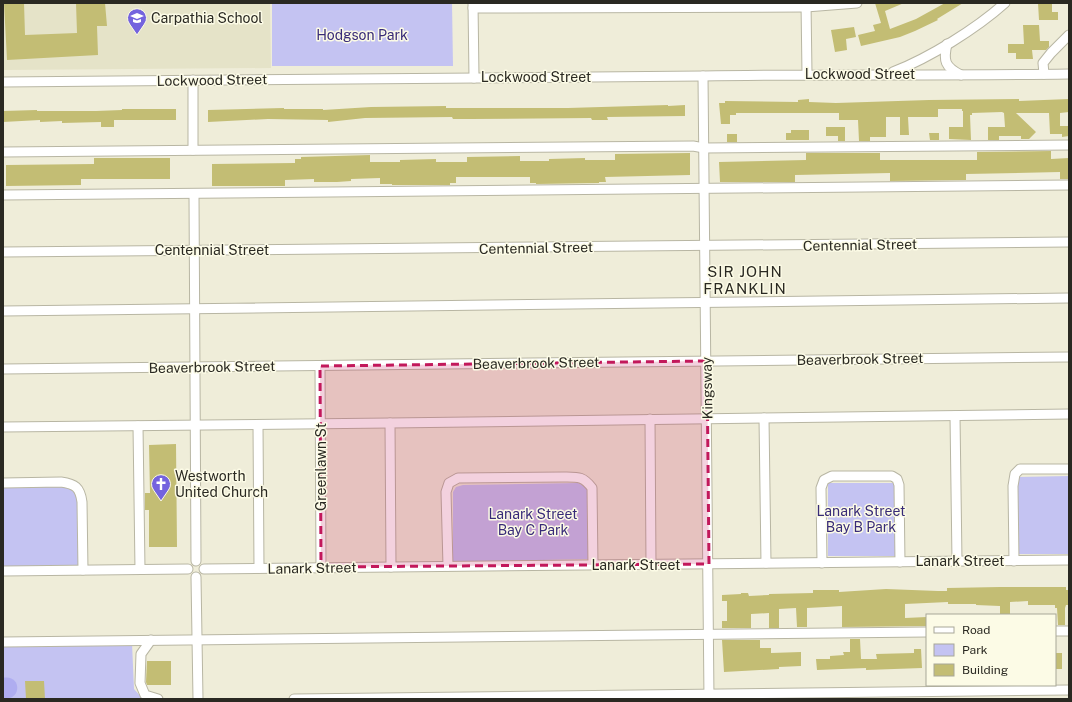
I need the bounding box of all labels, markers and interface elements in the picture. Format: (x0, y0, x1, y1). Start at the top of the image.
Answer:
school or university icon: Carpathia School (126, 7, 148, 35)
place label: Carpathia School (151, 10, 263, 26)
park label: Hodgson Park (316, 27, 408, 43)
street label: Lockwood Street (805, 66, 915, 82)
street label: Lockwood Street (481, 69, 591, 85)
street label: Lockwood Street (157, 71, 267, 89)
street label: Centennial Street (803, 236, 917, 254)
street label: Centennial Street (479, 239, 593, 257)
street label: Centennial Street (155, 242, 269, 258)
district label: SIR JOHN FRANKLIN (703, 263, 787, 297)
street label: Beaverbrook Street (796, 350, 924, 368)
street label: Beaverbrook Street (472, 354, 600, 372)
street label: Kingsway (698, 356, 716, 419)
street label: Beaverbrook Street (148, 358, 276, 376)
street label: Greenlawn St (313, 423, 329, 511)
place label: Westworth United Church (175, 468, 268, 500)
church icon: Westworth United Church (150, 473, 172, 501)
park label: Lanark Street Bay B Park (816, 503, 906, 535)
park label: Lanark Street Bay C Park (488, 506, 578, 538)
street label: Lanark Street (915, 553, 1005, 569)
street label: Lanark Street (591, 557, 681, 573)
street label: Lanark Street (267, 559, 357, 577)
legend (926, 614, 1056, 686)
text: Road (962, 623, 990, 637)
text: Park (962, 643, 988, 657)
text: Building (962, 663, 1008, 677)

